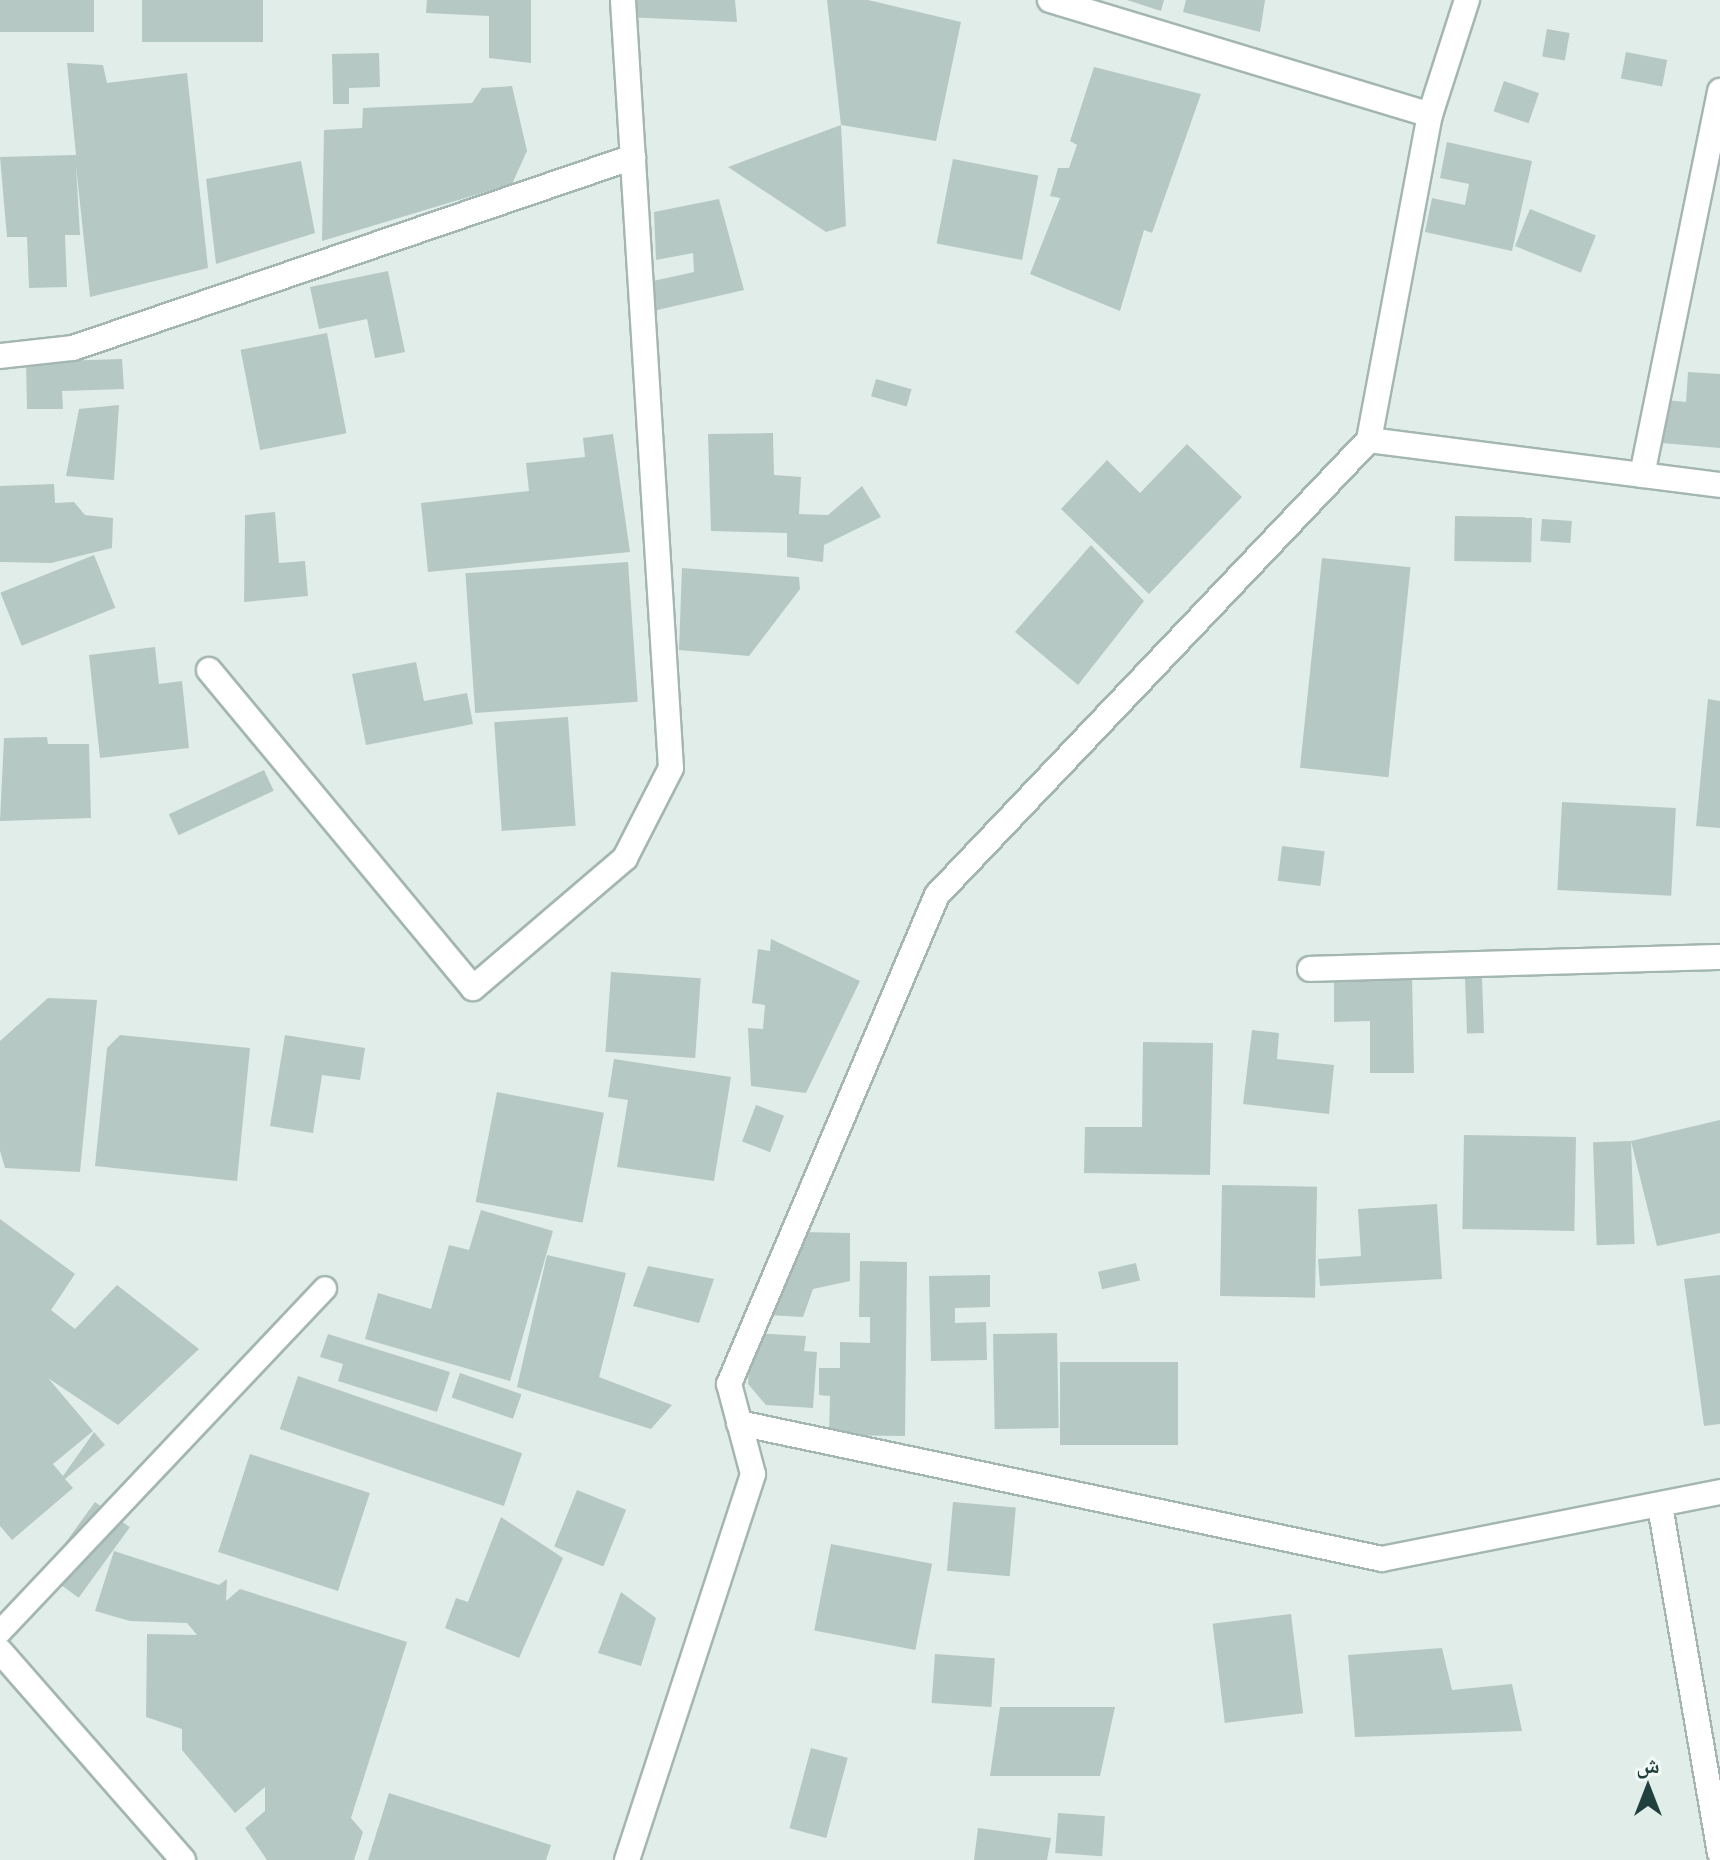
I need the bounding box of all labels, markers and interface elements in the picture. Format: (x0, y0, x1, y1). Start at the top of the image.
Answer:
north arrow (1608, 1748, 1688, 1828)
text: ش (1636, 1749, 1660, 1779)

